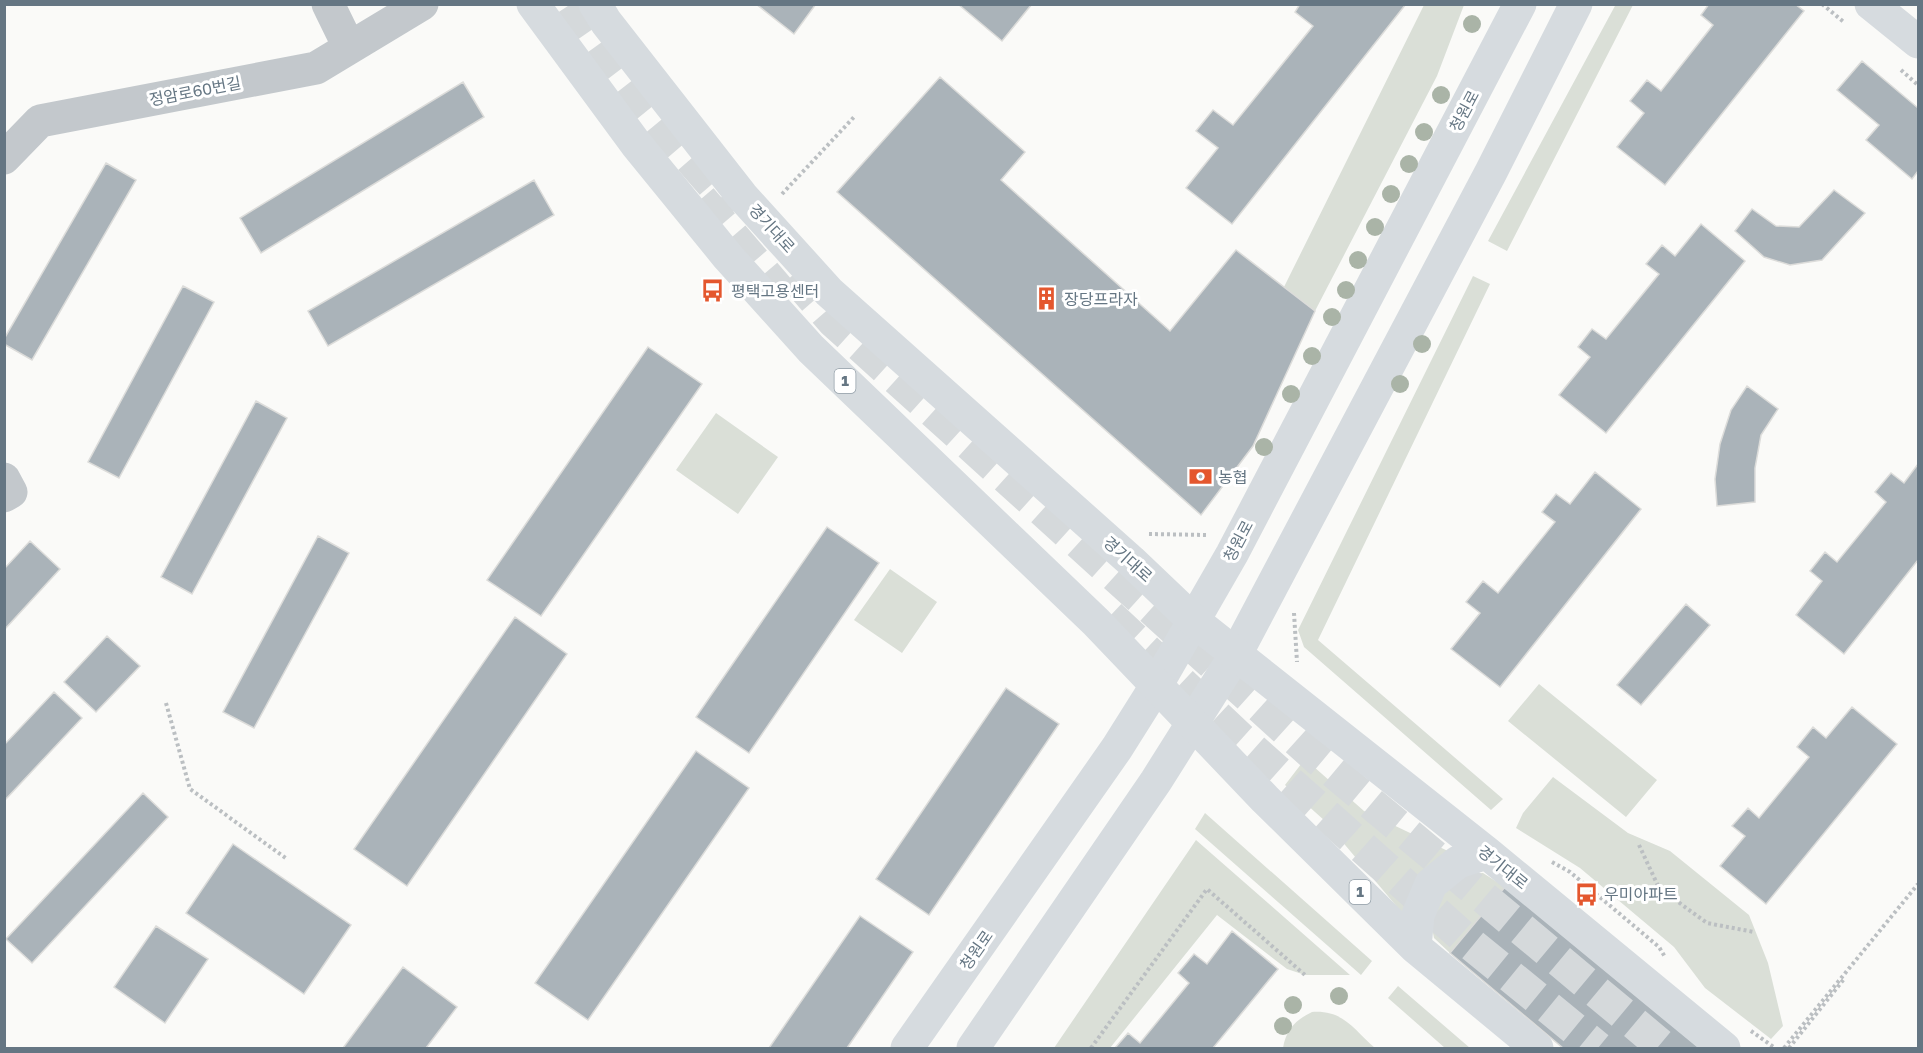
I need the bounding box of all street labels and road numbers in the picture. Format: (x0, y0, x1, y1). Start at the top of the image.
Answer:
street label: 정암로60번길 (147, 72, 243, 110)
street label: 청원로 (1445, 87, 1483, 135)
street label: 경기대로 (745, 199, 799, 257)
road number: 1 (834, 369, 856, 393)
street label: 청원로 (1219, 517, 1257, 565)
street label: 경기대로 (1099, 532, 1157, 586)
street label: 경기대로 (1474, 841, 1532, 893)
road number: 1 (1350, 880, 1370, 904)
street label: 청원로 (955, 926, 997, 974)

